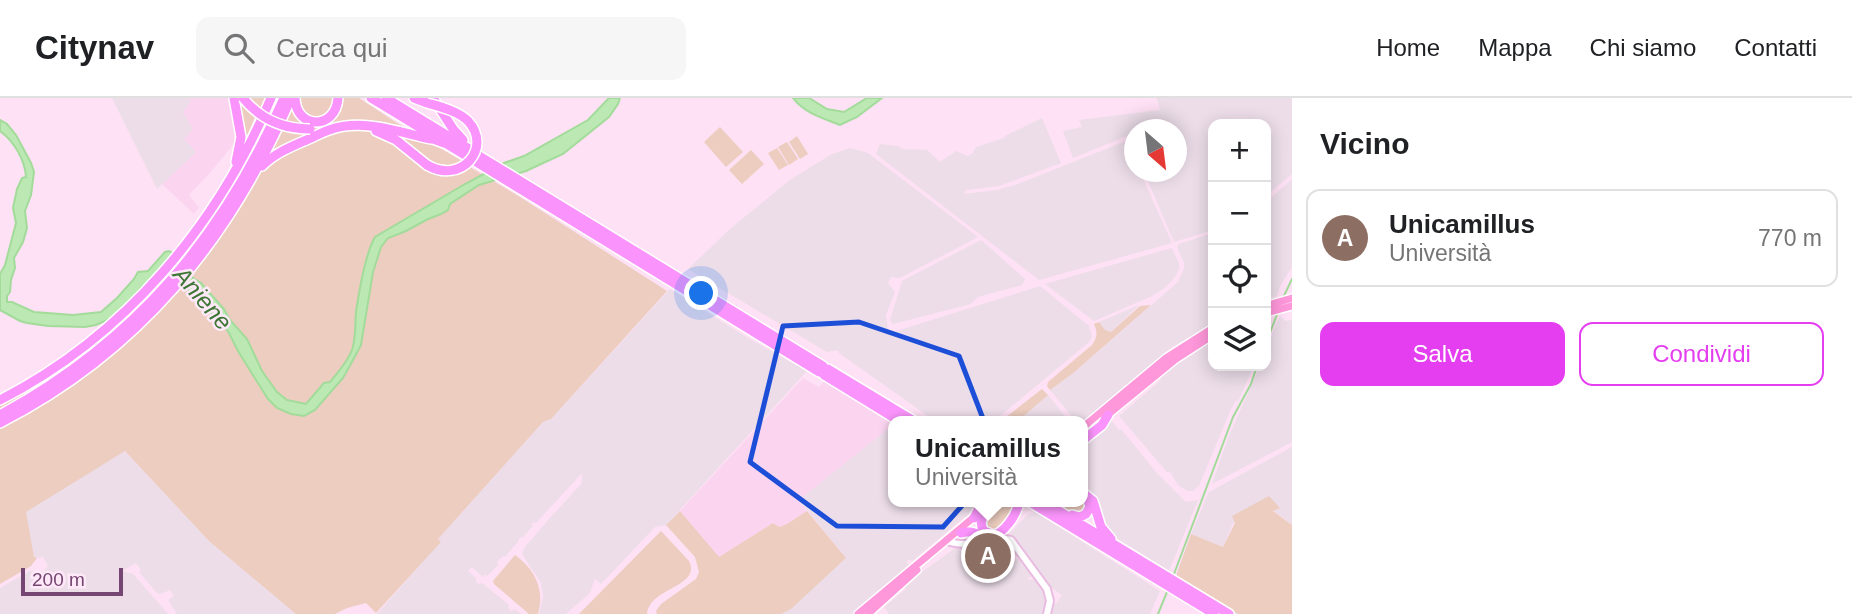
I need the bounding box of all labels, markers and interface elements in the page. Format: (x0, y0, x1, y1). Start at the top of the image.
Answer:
search box (196, 17, 686, 80)
text: Citynav (35, 29, 154, 66)
icon: search (220, 29, 258, 67)
text: Cerca qui (276, 33, 388, 63)
text: Home (1376, 34, 1440, 61)
text: Mappa (1478, 34, 1552, 61)
text: Chi siamo (1590, 34, 1696, 61)
text: Contatti (1734, 34, 1817, 61)
north arrow (1124, 119, 1187, 182)
map controls (1208, 119, 1271, 371)
button: + (1208, 119, 1271, 182)
text: Vicino (1320, 127, 1409, 160)
button: − (1208, 182, 1271, 245)
text: Unicamillus (1389, 209, 1535, 239)
text: A (1337, 225, 1353, 251)
text: 770 m (1758, 225, 1822, 251)
text: Università (1389, 240, 1491, 266)
button: locate (1208, 245, 1271, 308)
water label: Aniene (167, 259, 238, 335)
your location (684, 276, 718, 310)
button: layers (1208, 308, 1271, 371)
button: Salva (1320, 322, 1565, 386)
button: Condividi (1579, 322, 1824, 386)
popup (888, 416, 1088, 507)
text: Unicamillus (915, 433, 1061, 463)
text: Università (915, 464, 1017, 490)
pin: A (965, 530, 1011, 582)
scale bar (21, 565, 122, 597)
text: 200 m (32, 569, 85, 590)

